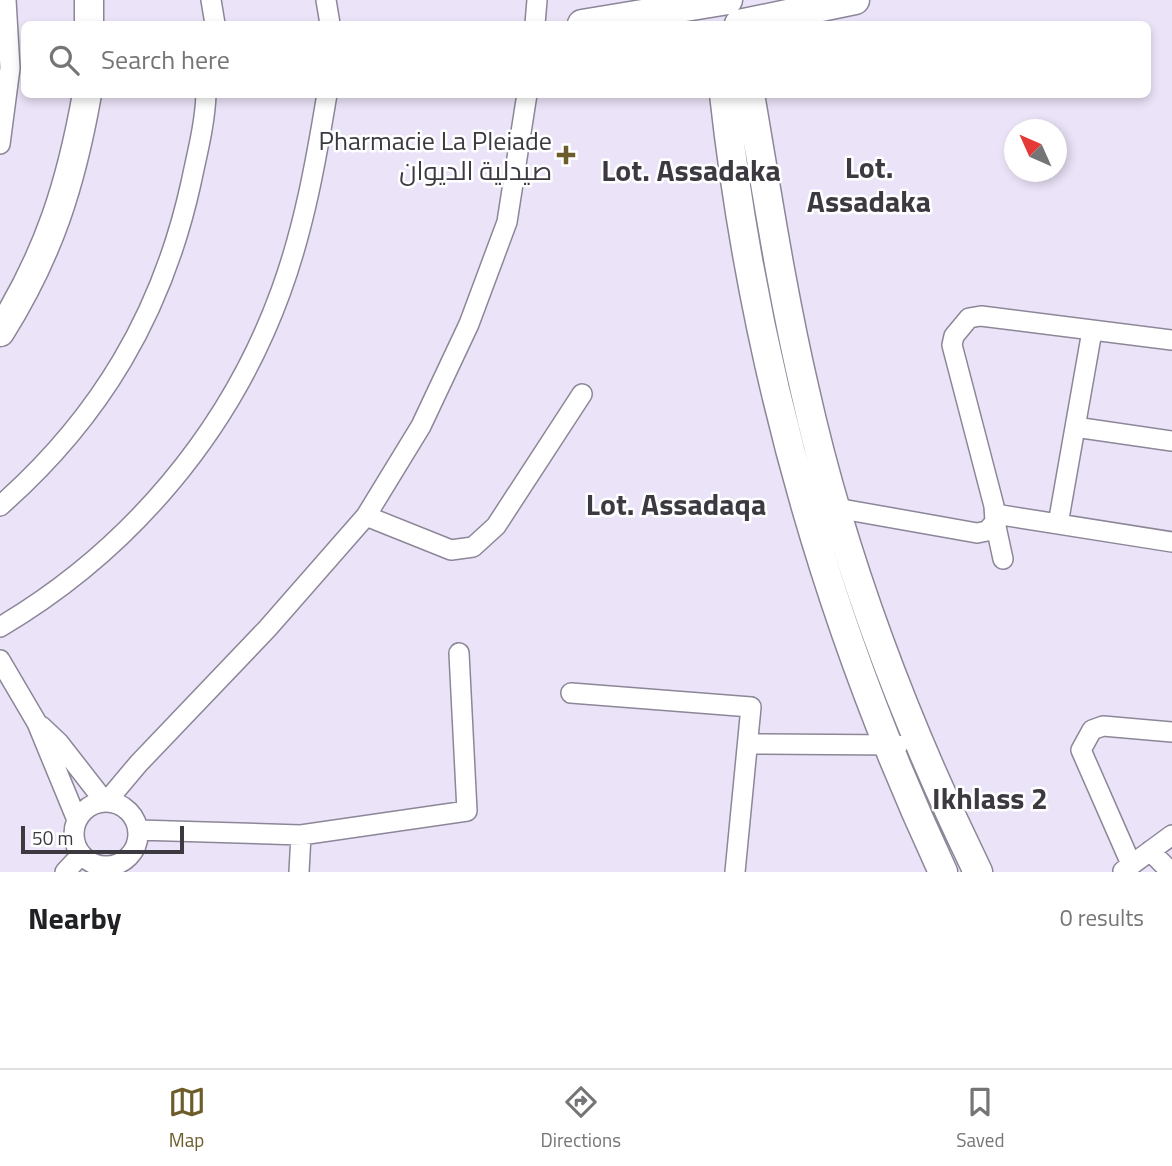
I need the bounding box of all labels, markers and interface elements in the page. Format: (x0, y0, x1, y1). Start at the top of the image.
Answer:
search box (21, 21, 1151, 98)
text: Search here (101, 40, 230, 79)
icon: search (45, 41, 83, 79)
north arrow (1004, 119, 1067, 182)
place label: Pharmacie La Pleiade صيدلية الديوان (319, 121, 552, 190)
district label: Lot. Assadaka (807, 144, 931, 224)
marker: Pharmacie La Pleiade صيدلية الديوان (558, 147, 574, 163)
district label: Lot. Assadaka (601, 147, 781, 193)
district label: Lot. Assadaqa (586, 481, 766, 527)
district label: Ikhlass 2 (932, 775, 1048, 821)
scale bar (21, 823, 184, 855)
text: 50 m (32, 823, 73, 852)
text: Nearby (28, 895, 121, 941)
text: 0 results (1060, 900, 1144, 935)
tab: Map (168, 1083, 206, 1154)
tab: Directions (541, 1083, 621, 1154)
tab: Saved (956, 1083, 1004, 1154)

